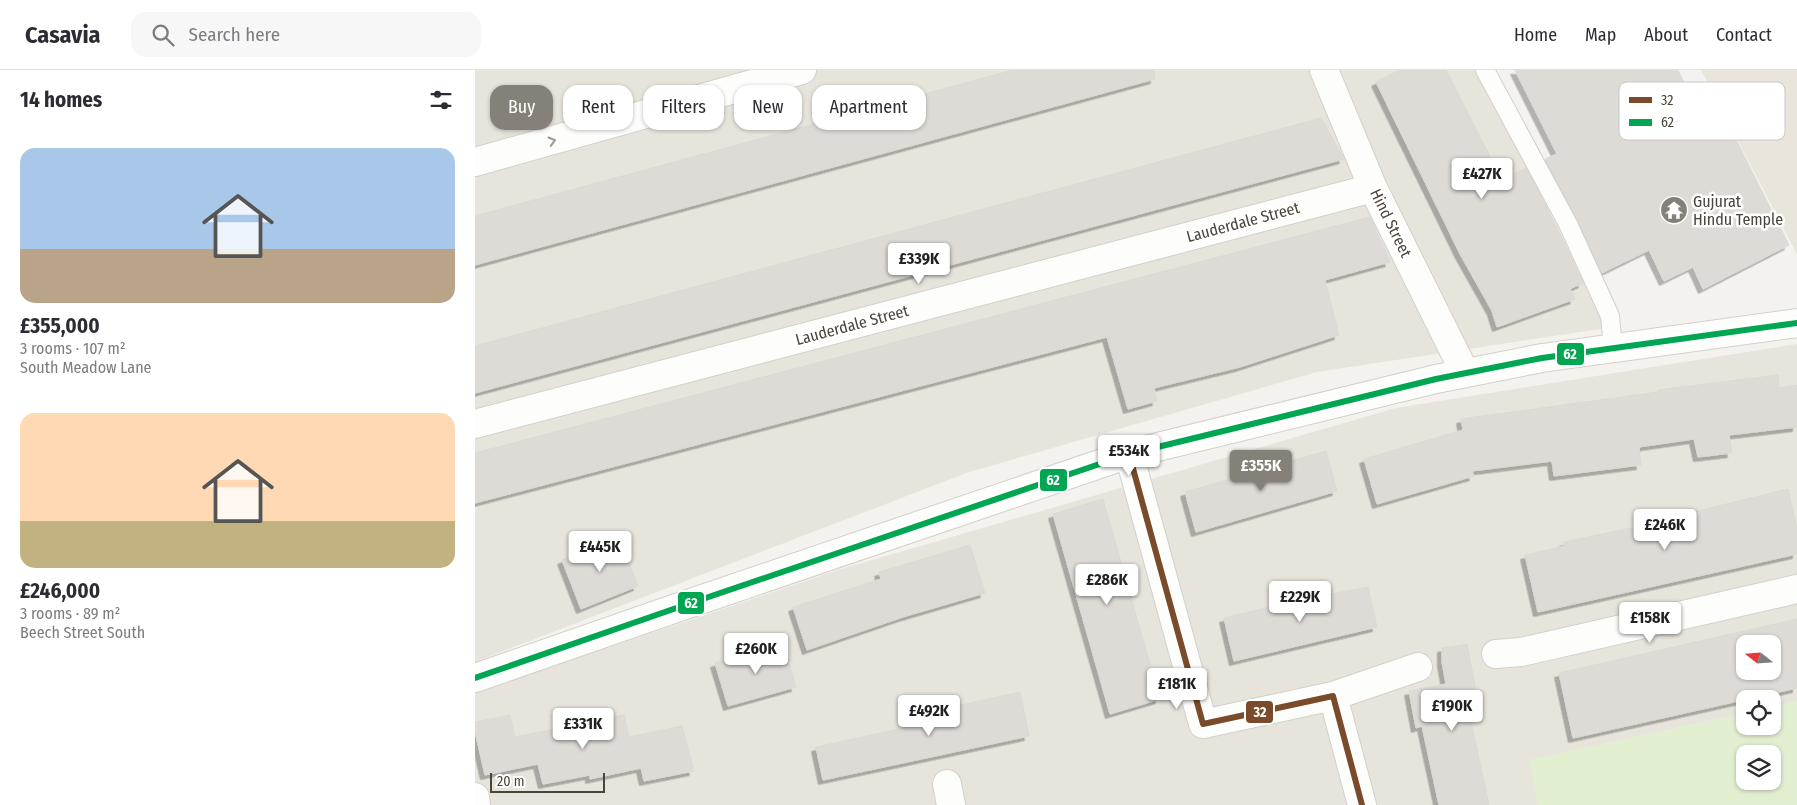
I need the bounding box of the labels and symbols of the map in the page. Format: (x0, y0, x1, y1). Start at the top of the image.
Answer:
legend (1619, 82, 1785, 140)
text: 32 (1661, 92, 1673, 109)
text: 62 (1661, 114, 1674, 131)
one-way arrow (547, 137, 555, 147)
pin: £427K (1447, 158, 1517, 200)
street label: Hind Street (1366, 186, 1416, 261)
place label: Gujurat Hindu Temple (1693, 192, 1783, 229)
temple icon: Gujurat Hindu Temple (1659, 195, 1689, 225)
street label: Lauderdale Street (1184, 198, 1302, 246)
pin: £339K (884, 242, 954, 285)
street label: Lauderdale Street (793, 301, 911, 349)
line badge: 62 (1556, 342, 1585, 366)
text: 62 (1563, 346, 1577, 363)
pin: £534K (1094, 434, 1164, 477)
pin: £355K (1226, 450, 1296, 492)
line badge: 62 (1039, 468, 1068, 492)
text: 62 (1046, 472, 1060, 489)
pin: £246K (1630, 508, 1700, 551)
pin: £445K (565, 530, 635, 573)
pin: £286K (1072, 564, 1142, 606)
pin: £229K (1265, 580, 1335, 623)
line badge: 62 (677, 591, 705, 615)
text: 62 (684, 595, 698, 612)
pin: £158K (1615, 602, 1685, 644)
pin: £260K (721, 632, 791, 675)
north arrow (1736, 635, 1781, 680)
pin: £181K (1142, 668, 1212, 710)
pin: £190K (1417, 690, 1487, 732)
pin: £492K (894, 694, 964, 737)
line badge: 32 (1245, 700, 1274, 724)
text: 32 (1253, 704, 1267, 721)
pin: £331K (548, 708, 618, 750)
scale bar (490, 770, 605, 793)

